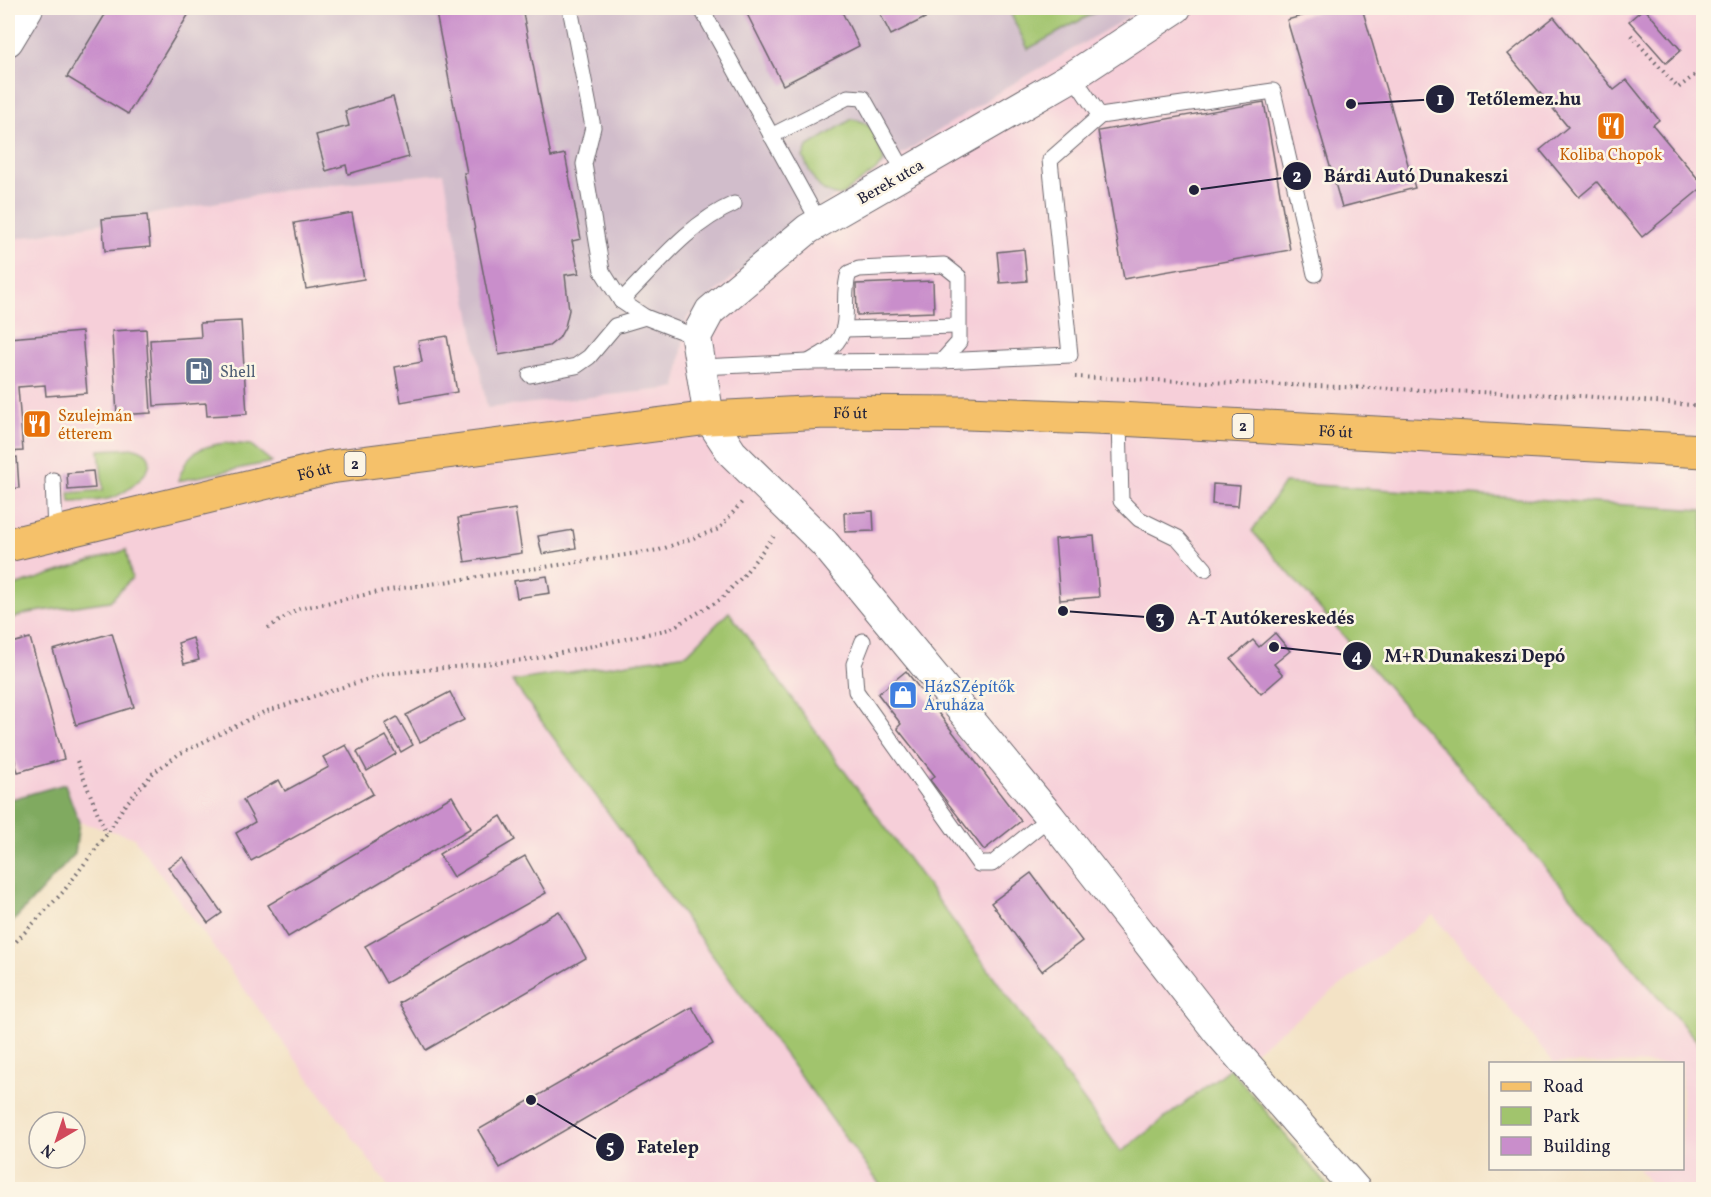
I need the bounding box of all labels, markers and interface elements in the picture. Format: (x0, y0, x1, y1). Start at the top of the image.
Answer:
callout: Tetőlemez.hu (1425, 81, 1594, 117)
text: 1 (1436, 88, 1444, 113)
text: Tetőlemez.hu (1467, 88, 1581, 113)
restaurant icon: Koliba Chopok (1595, 110, 1627, 142)
place label: Koliba Chopok (1560, 145, 1663, 167)
street label: Berek utca (854, 155, 928, 211)
callout: Bárdi Autó Dunakeszi (1282, 158, 1521, 194)
text: 2 (1292, 165, 1302, 190)
text: Bárdi Autó Dunakeszi (1324, 165, 1508, 190)
fuel station icon: Shell (183, 355, 215, 387)
place label: Shell (220, 362, 256, 384)
street label: Fő út (833, 403, 868, 425)
place label: Szulejmán étterem (58, 406, 132, 446)
restaurant icon: Szulejmán étterem (21, 408, 53, 440)
road number: 2 (1232, 414, 1254, 438)
street label: Fő út (1318, 421, 1354, 445)
road number: 2 (344, 452, 366, 476)
street label: Fő út (295, 458, 334, 488)
callout: A-T Autókereskedés (1145, 600, 1367, 636)
text: 3 (1155, 607, 1165, 632)
text: A-T Autókereskedés (1188, 607, 1354, 632)
callout: M+R Dunakeszi Depó (1342, 638, 1577, 674)
text: 4 (1352, 645, 1363, 670)
text: M+R Dunakeszi Depó (1385, 645, 1565, 670)
place label: HázSZépítők Áruháza (924, 677, 1015, 717)
shop icon: HázSZépítők Áruháza (887, 679, 919, 711)
legend (1489, 1062, 1684, 1170)
text: Road (1543, 1075, 1584, 1100)
text: Park (1543, 1105, 1580, 1130)
north arrow (27, 1110, 87, 1170)
callout: Fatelep (595, 1129, 711, 1165)
text: Building (1543, 1135, 1611, 1160)
text: 5 (606, 1136, 614, 1161)
text: Fatelep (637, 1136, 699, 1161)
text: N (37, 1138, 60, 1162)

